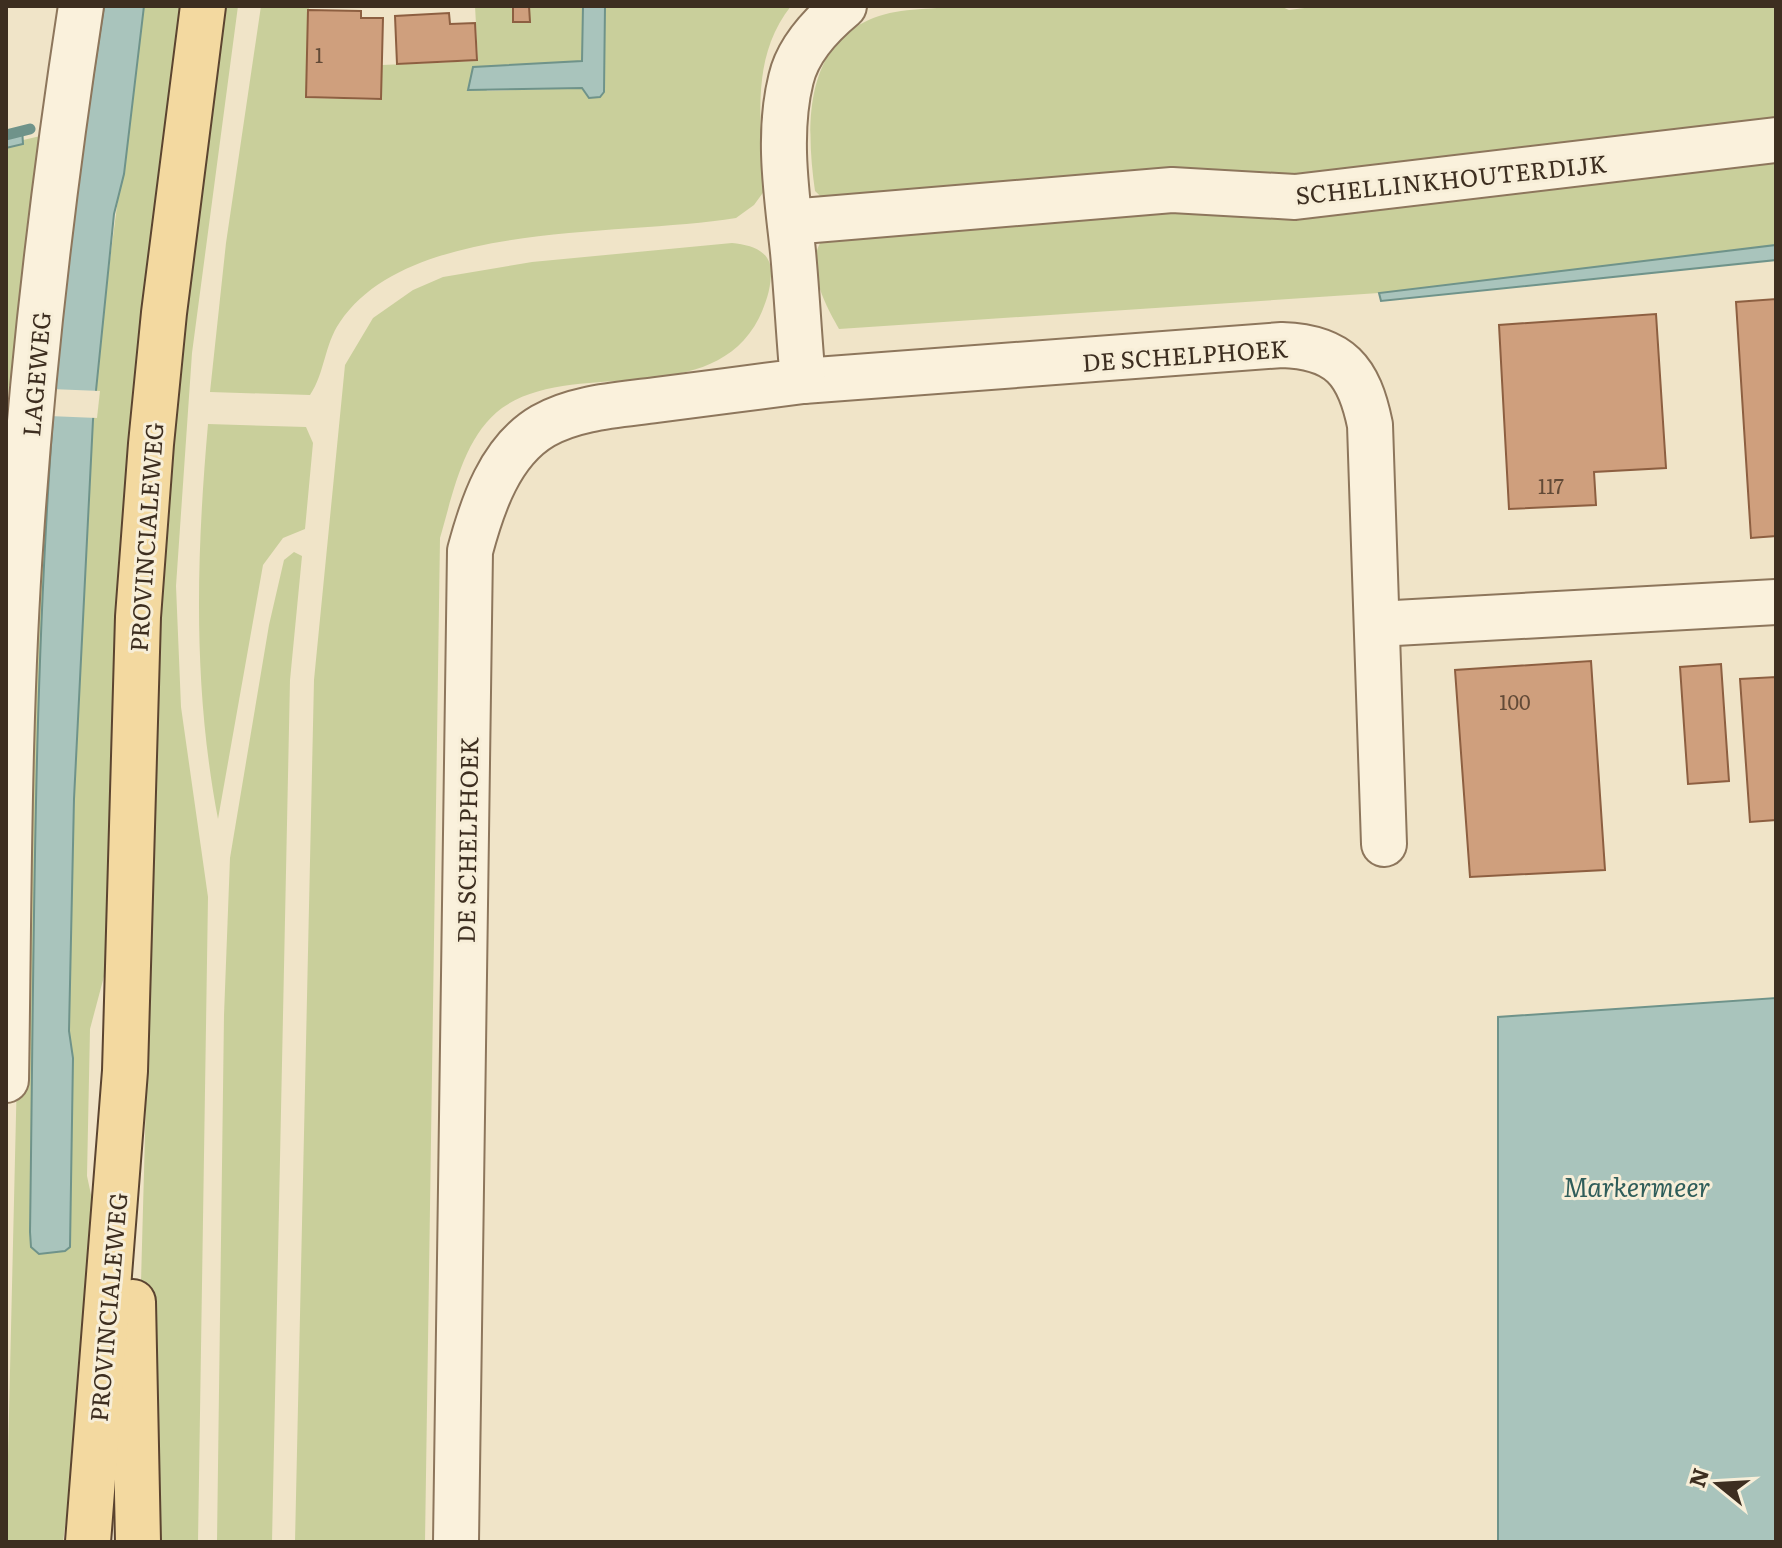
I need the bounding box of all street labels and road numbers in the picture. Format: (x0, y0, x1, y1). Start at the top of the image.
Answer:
street label: SCHELLINKHOUTERDIJK (1294, 144, 1608, 212)
street label: LAGEWEG (12, 310, 58, 438)
street label: DE SCHELPHOEK (1081, 329, 1289, 379)
street label: PROVINCIALEWEG (120, 421, 170, 653)
street label: DE SCHELPHOEK (447, 736, 485, 944)
street label: PROVINCIALEWEG (80, 1191, 134, 1423)

